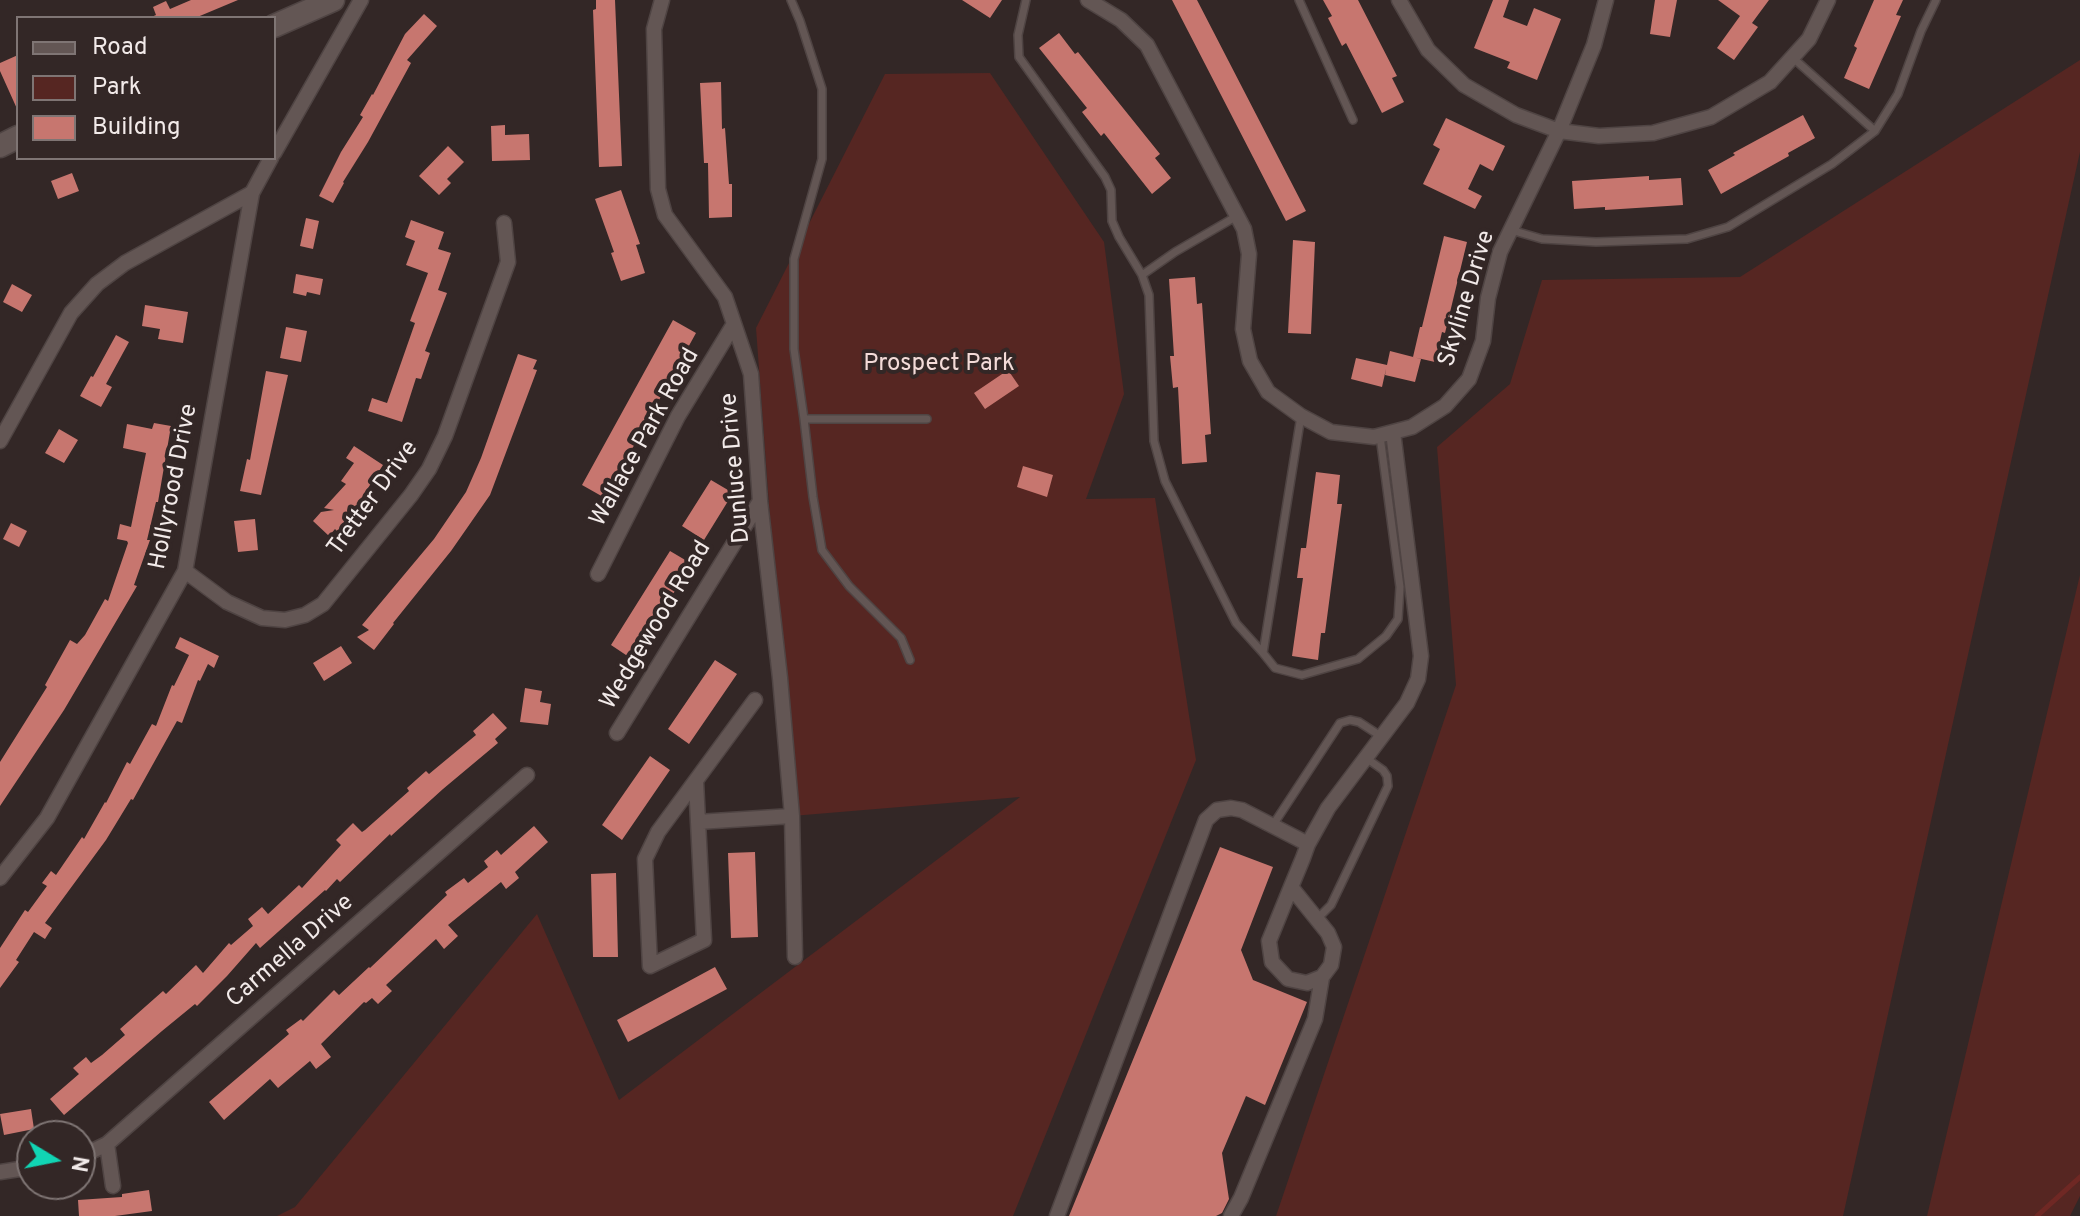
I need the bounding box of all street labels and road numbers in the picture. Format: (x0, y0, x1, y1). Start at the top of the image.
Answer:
street label: Skyline Drive (1434, 227, 1502, 371)
street label: Wallace Park Road (585, 344, 707, 532)
street label: Dunluce Drive (716, 392, 758, 544)
street label: Hollyrood Drive (145, 402, 205, 572)
street label: Tretter Drive (322, 436, 426, 562)
street label: Wedgewood Road (595, 536, 719, 716)
street label: Carmella Drive (222, 889, 360, 1015)

